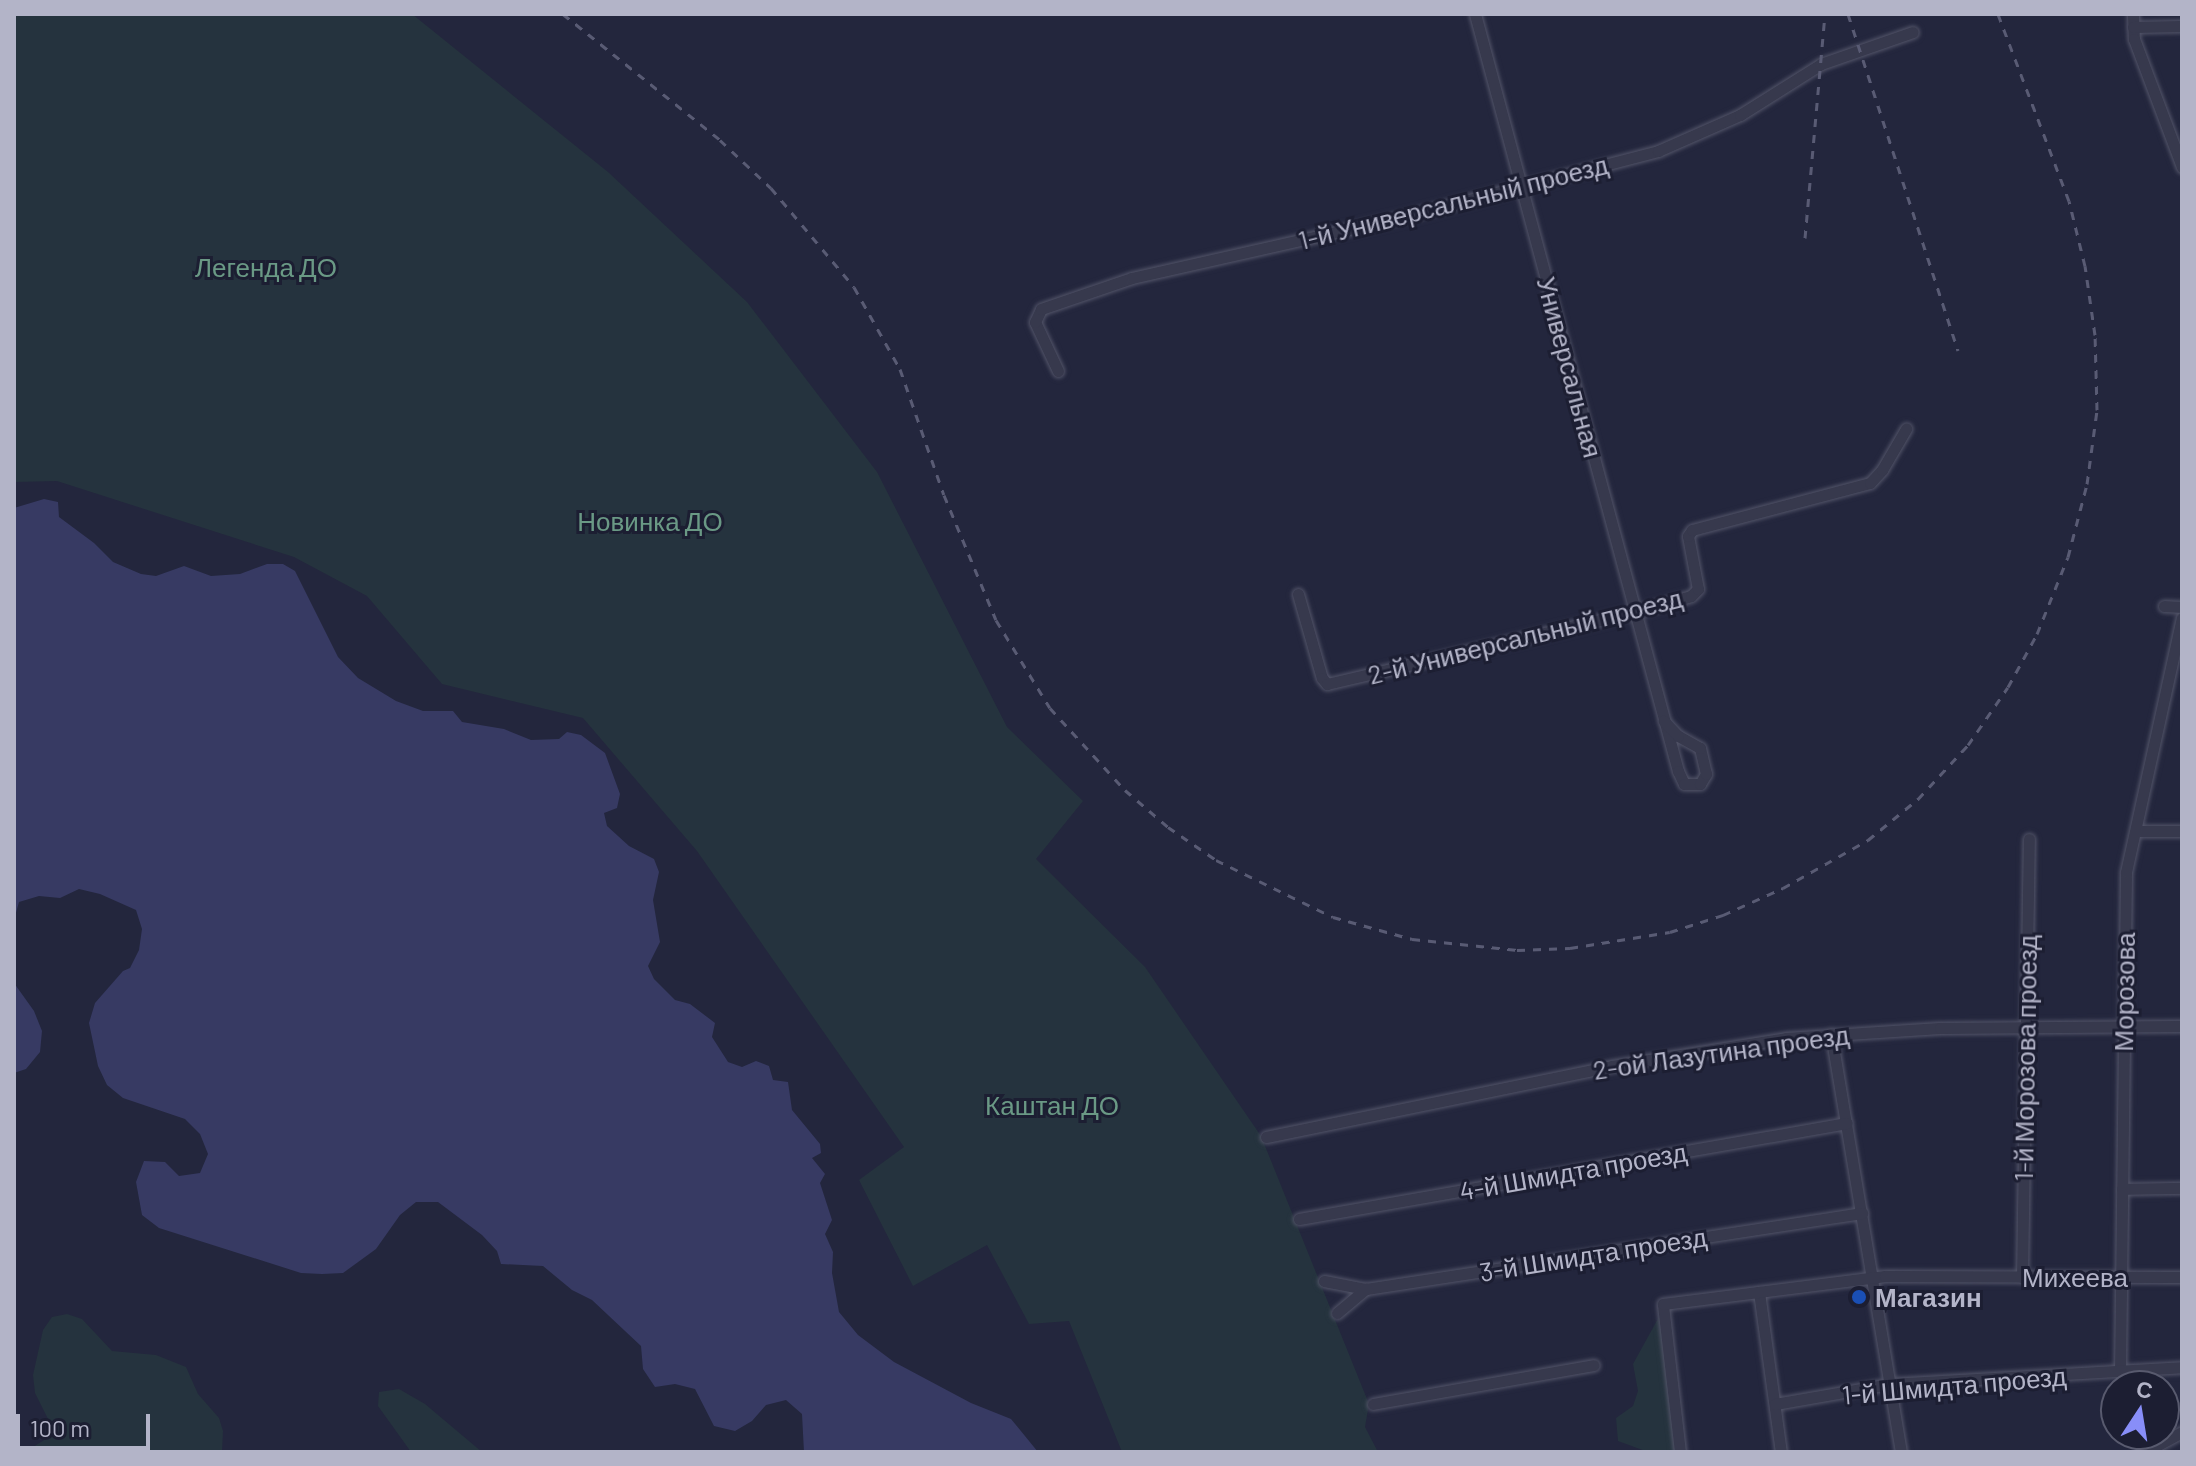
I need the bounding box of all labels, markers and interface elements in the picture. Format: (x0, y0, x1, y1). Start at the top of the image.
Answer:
street label: 1-й Универсальный проезд (1295, 148, 1611, 256)
park label: Легенда ДО (195, 251, 337, 283)
street label: Универсальная (1531, 273, 1609, 461)
park label: Новинка ДО (577, 505, 723, 537)
street label: 2-й Универсальный проезд (1365, 582, 1685, 690)
street label: Морозова (2107, 932, 2141, 1052)
street label: 1-й Морозова проезд (2007, 934, 2043, 1182)
street label: 2-ой Лазутина проезд (1591, 1019, 1851, 1085)
park label: Каштан ДО (985, 1089, 1119, 1121)
street label: 4-й Шмидта проезд (1457, 1136, 1689, 1206)
street label: 3-й Шмидта проезд (1477, 1221, 1709, 1287)
street label: Михеева (2022, 1261, 2128, 1293)
place label: Магазин (1875, 1281, 1982, 1313)
marker: Магазин (1850, 1288, 1868, 1306)
street label: 1-й Шмидта проезд (1840, 1360, 2068, 1410)
north arrow (2100, 1370, 2180, 1450)
text: С (2134, 1374, 2155, 1403)
scale bar (20, 1398, 154, 1448)
text: 100 m (30, 1413, 90, 1442)

